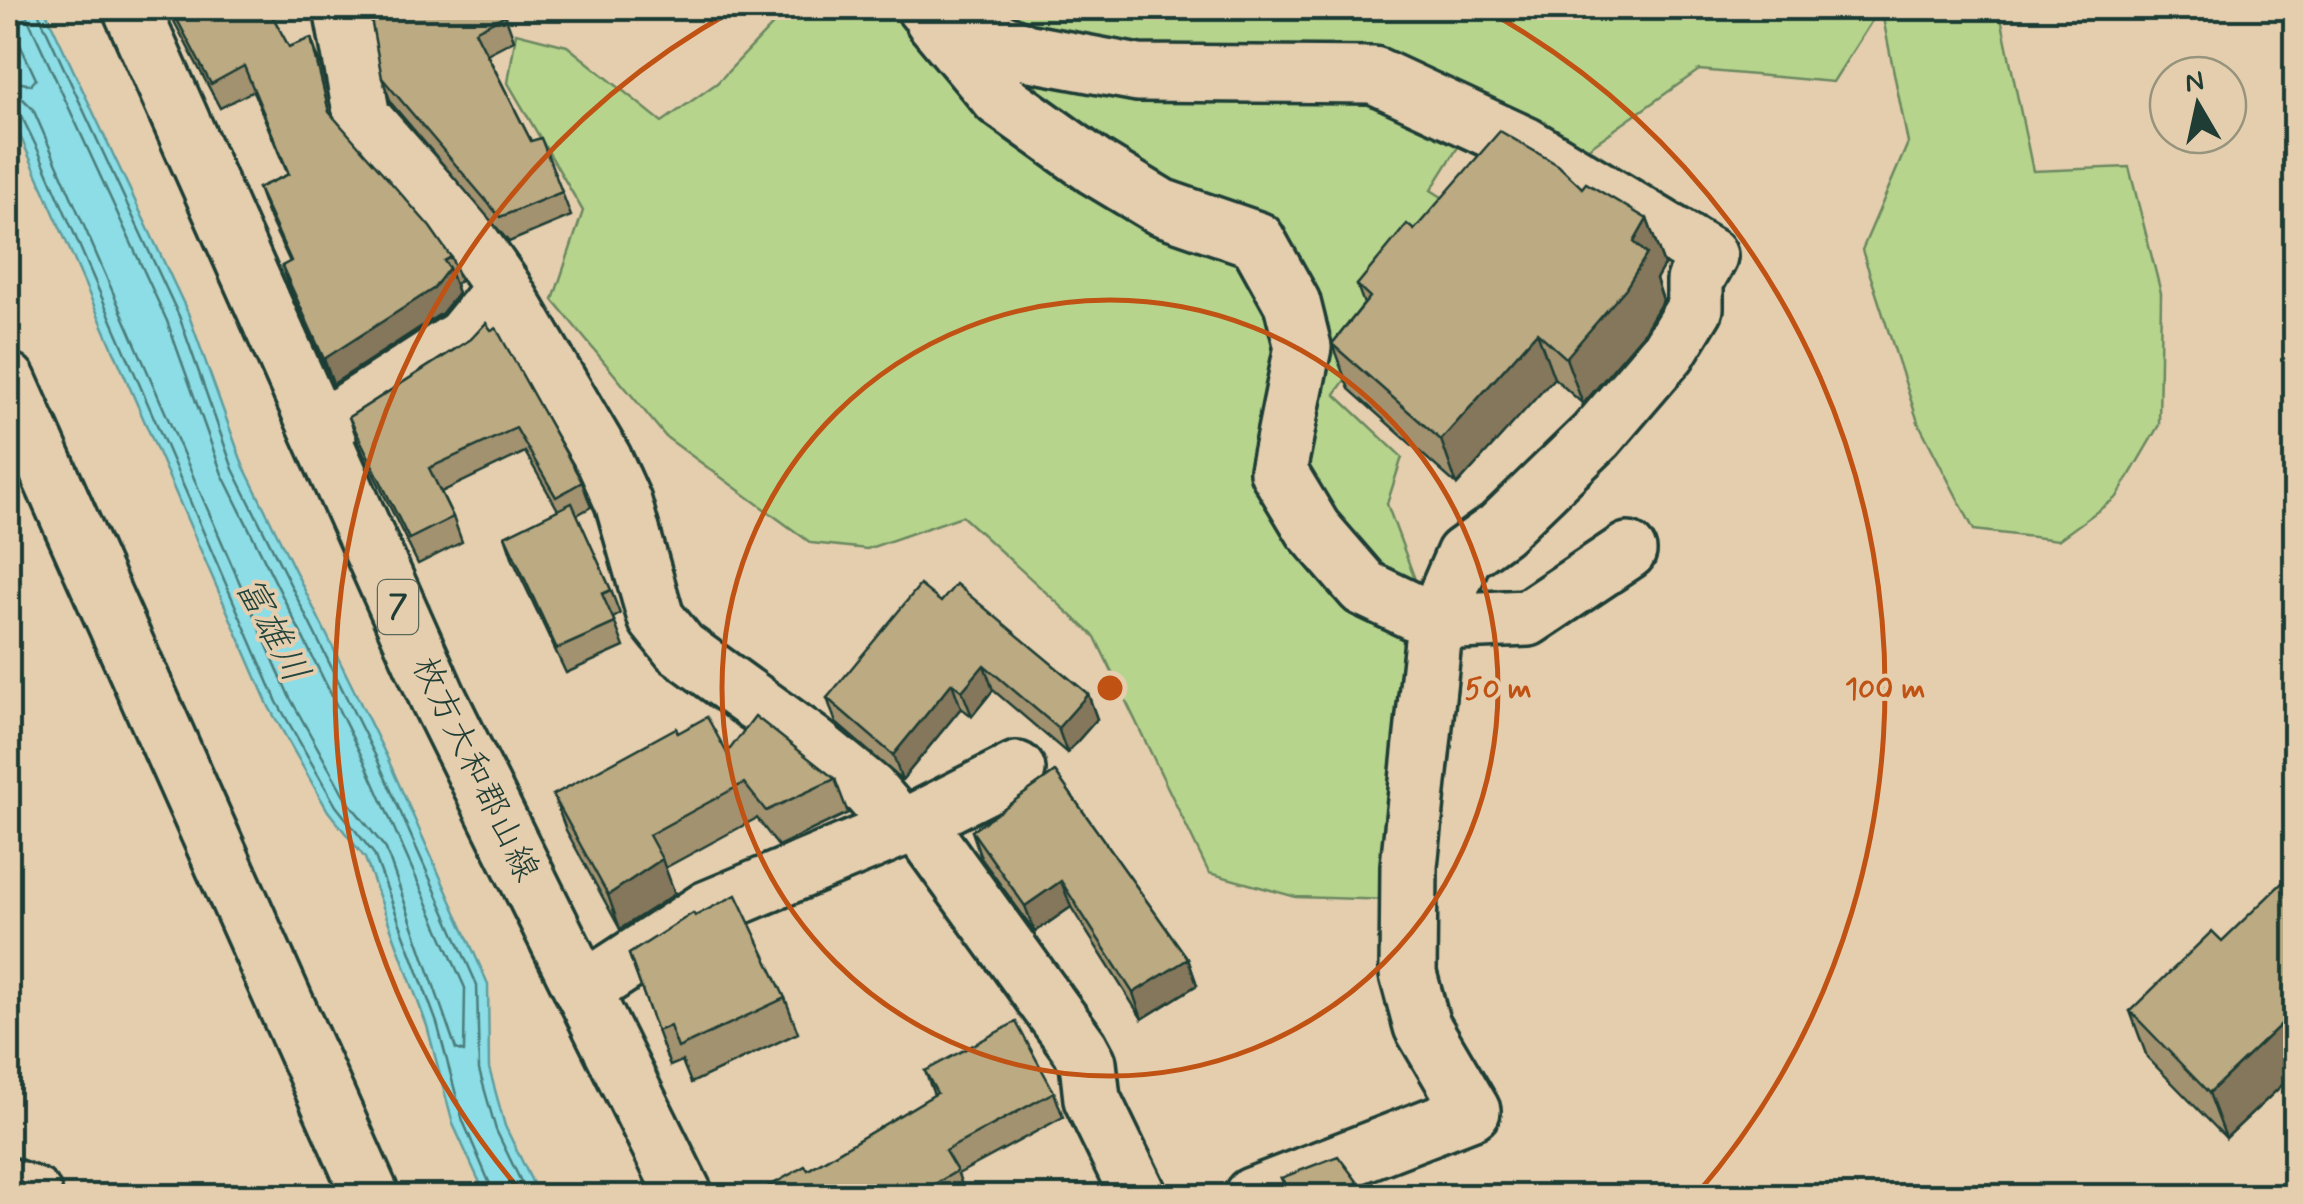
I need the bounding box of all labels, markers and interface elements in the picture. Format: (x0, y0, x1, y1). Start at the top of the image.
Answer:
north arrow (2148, 55, 2248, 155)
text: N (2182, 63, 2207, 103)
water label: 富雄川 (223, 568, 319, 692)
road number: 7 (378, 580, 418, 634)
street label: 枚方大和郡山線 (401, 649, 549, 889)
centre of rings (1092, 670, 1128, 706)
text: 50 m (1464, 670, 1532, 709)
text: 100 m (1845, 670, 1925, 709)

